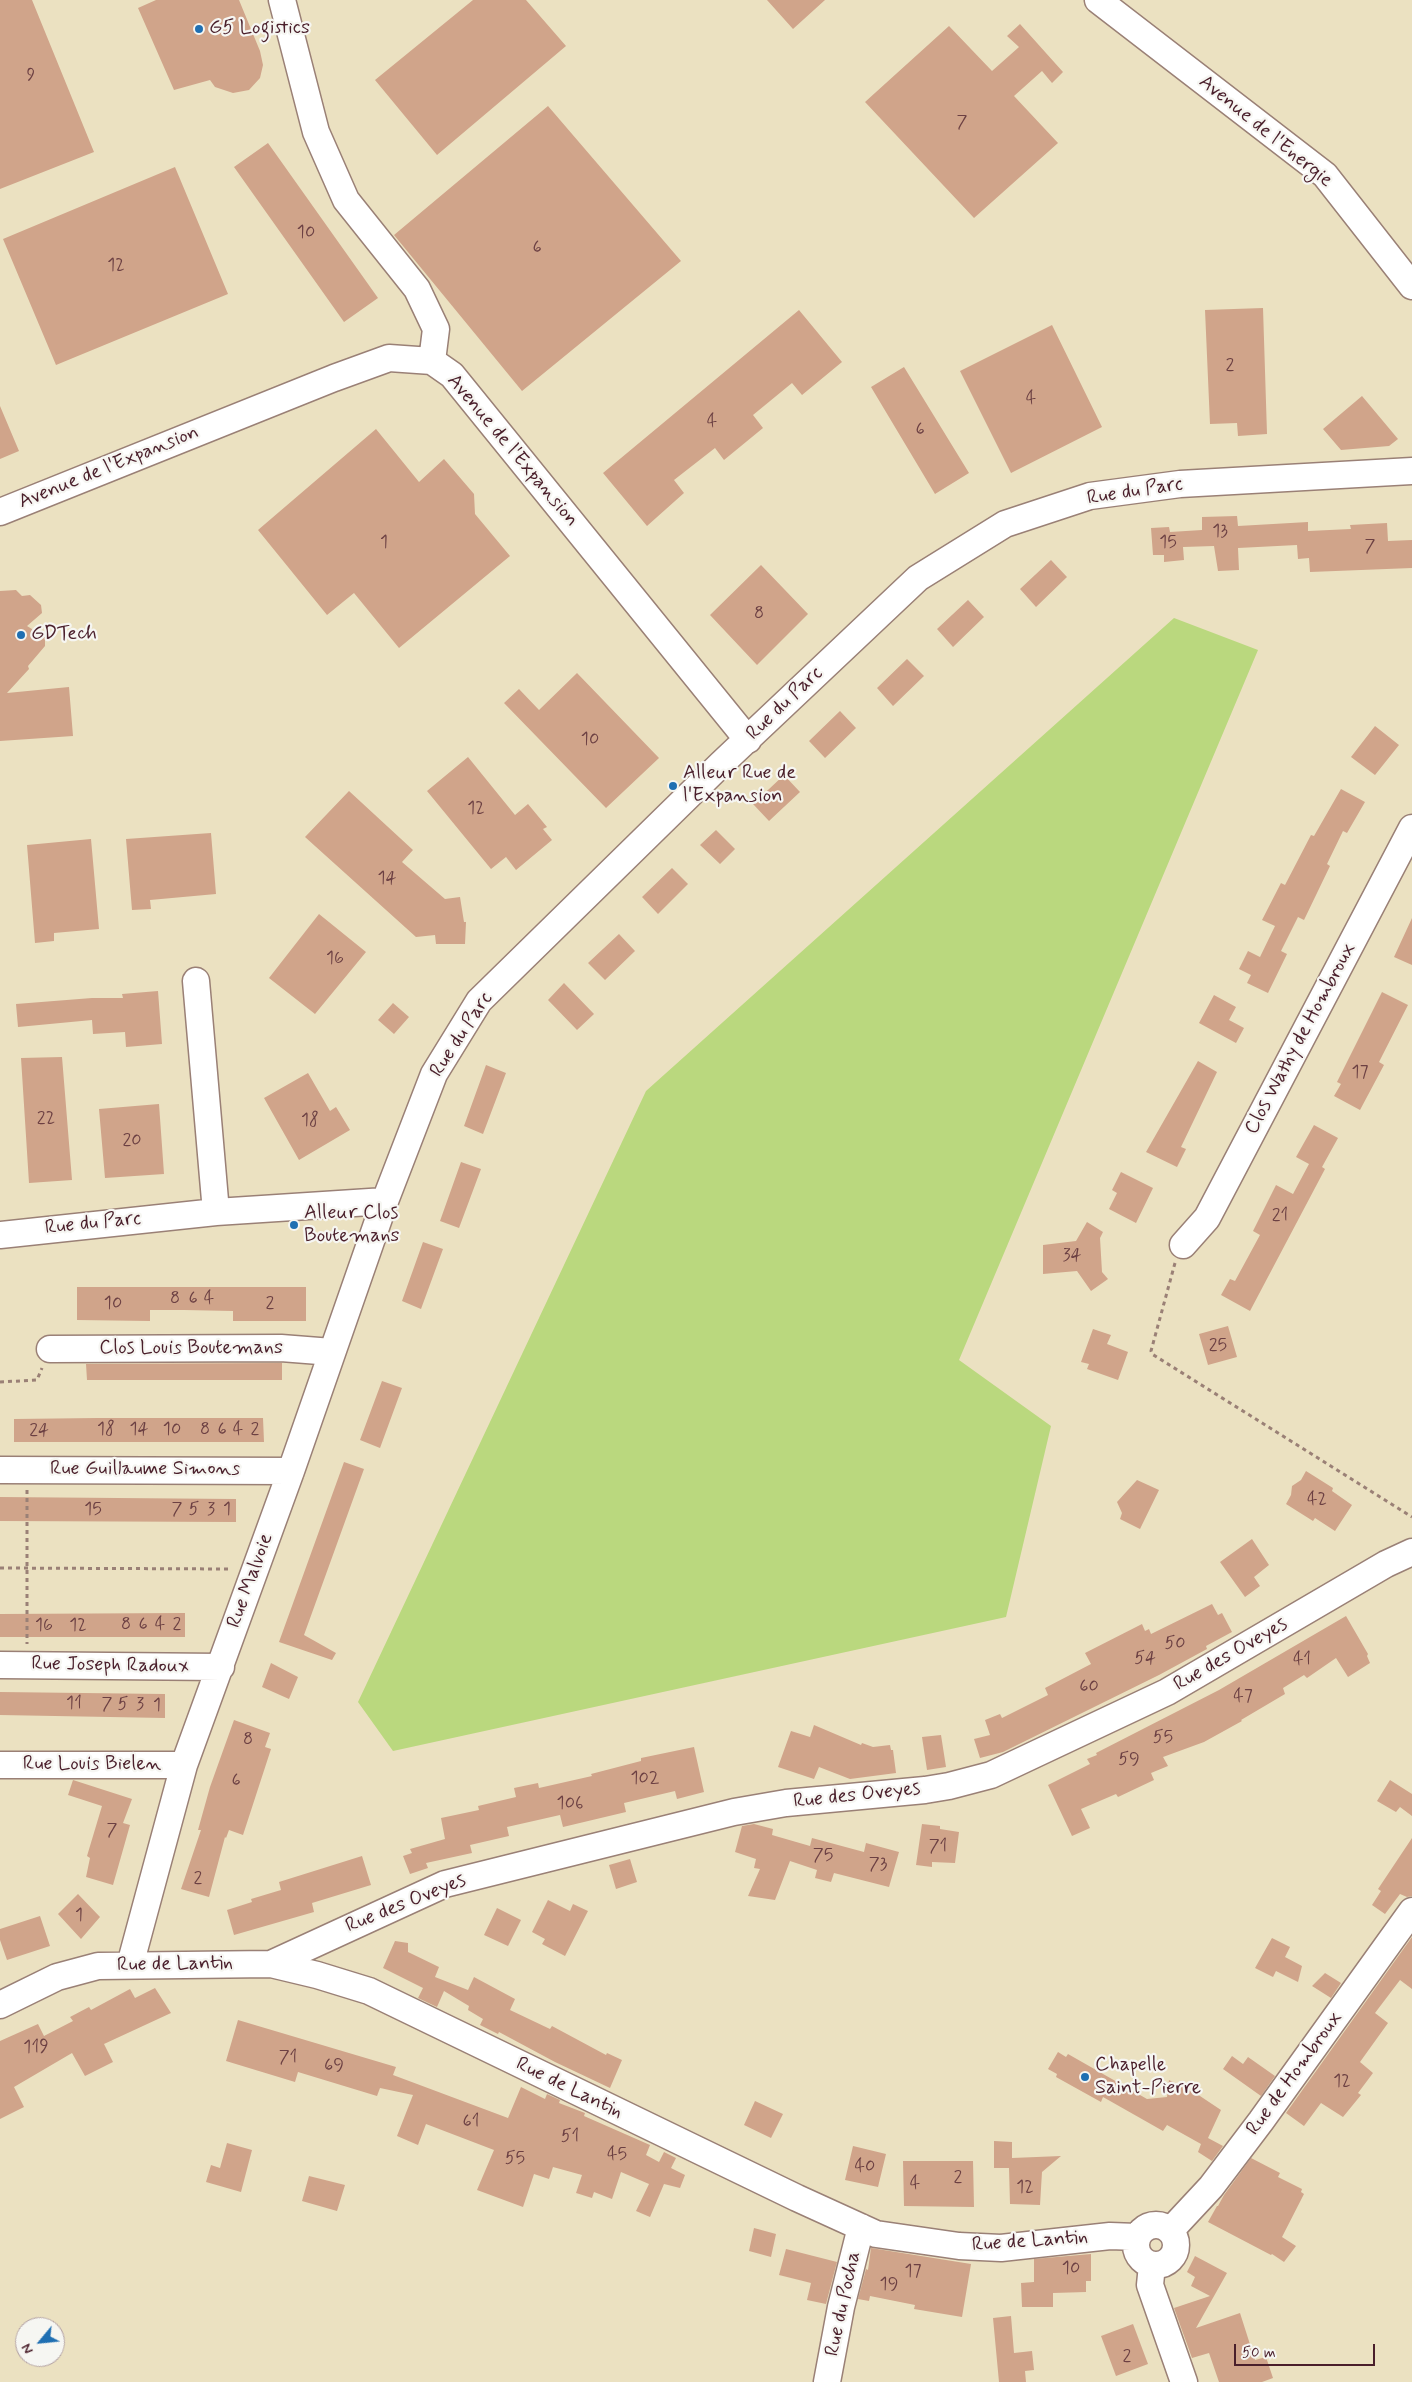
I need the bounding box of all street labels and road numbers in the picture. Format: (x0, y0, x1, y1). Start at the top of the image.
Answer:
street label: Avenue de l'Energie (1193, 71, 1337, 193)
street label: Avenue de l'Expansion (441, 370, 583, 532)
street label: Avenue de l'Expansion (15, 421, 203, 515)
street label: Rue du Parc (1086, 473, 1184, 511)
street label: Rue du Parc (742, 662, 828, 746)
street label: Clos Wathy de Hombroux (1240, 939, 1362, 1139)
street label: Rue du Parc (426, 988, 498, 1082)
street label: Rue du Parc (44, 1207, 142, 1241)
street label: Clos Louis Boutemans (99, 1337, 283, 1361)
street label: Rue Guillaume Simons (50, 1458, 240, 1482)
street label: Rue Malvoie (223, 1530, 279, 1632)
street label: Rue des Oveyes (1170, 1613, 1292, 1697)
street label: Rue Joseph Radoux (31, 1653, 189, 1679)
street label: Rue Louis Bielen (23, 1753, 161, 1777)
street label: Rue des Oveyes (792, 1777, 922, 1815)
street label: Rue des Oveyes (342, 1869, 470, 1939)
street label: Rue de Lantin (117, 1952, 233, 1978)
street label: Rue de Hombroux (1242, 2007, 1348, 2141)
street label: Rue de Lantin (512, 2053, 626, 2125)
street label: Rue de Lantin (971, 2226, 1089, 2258)
street label: Rue du Pocha (821, 2249, 867, 2359)

